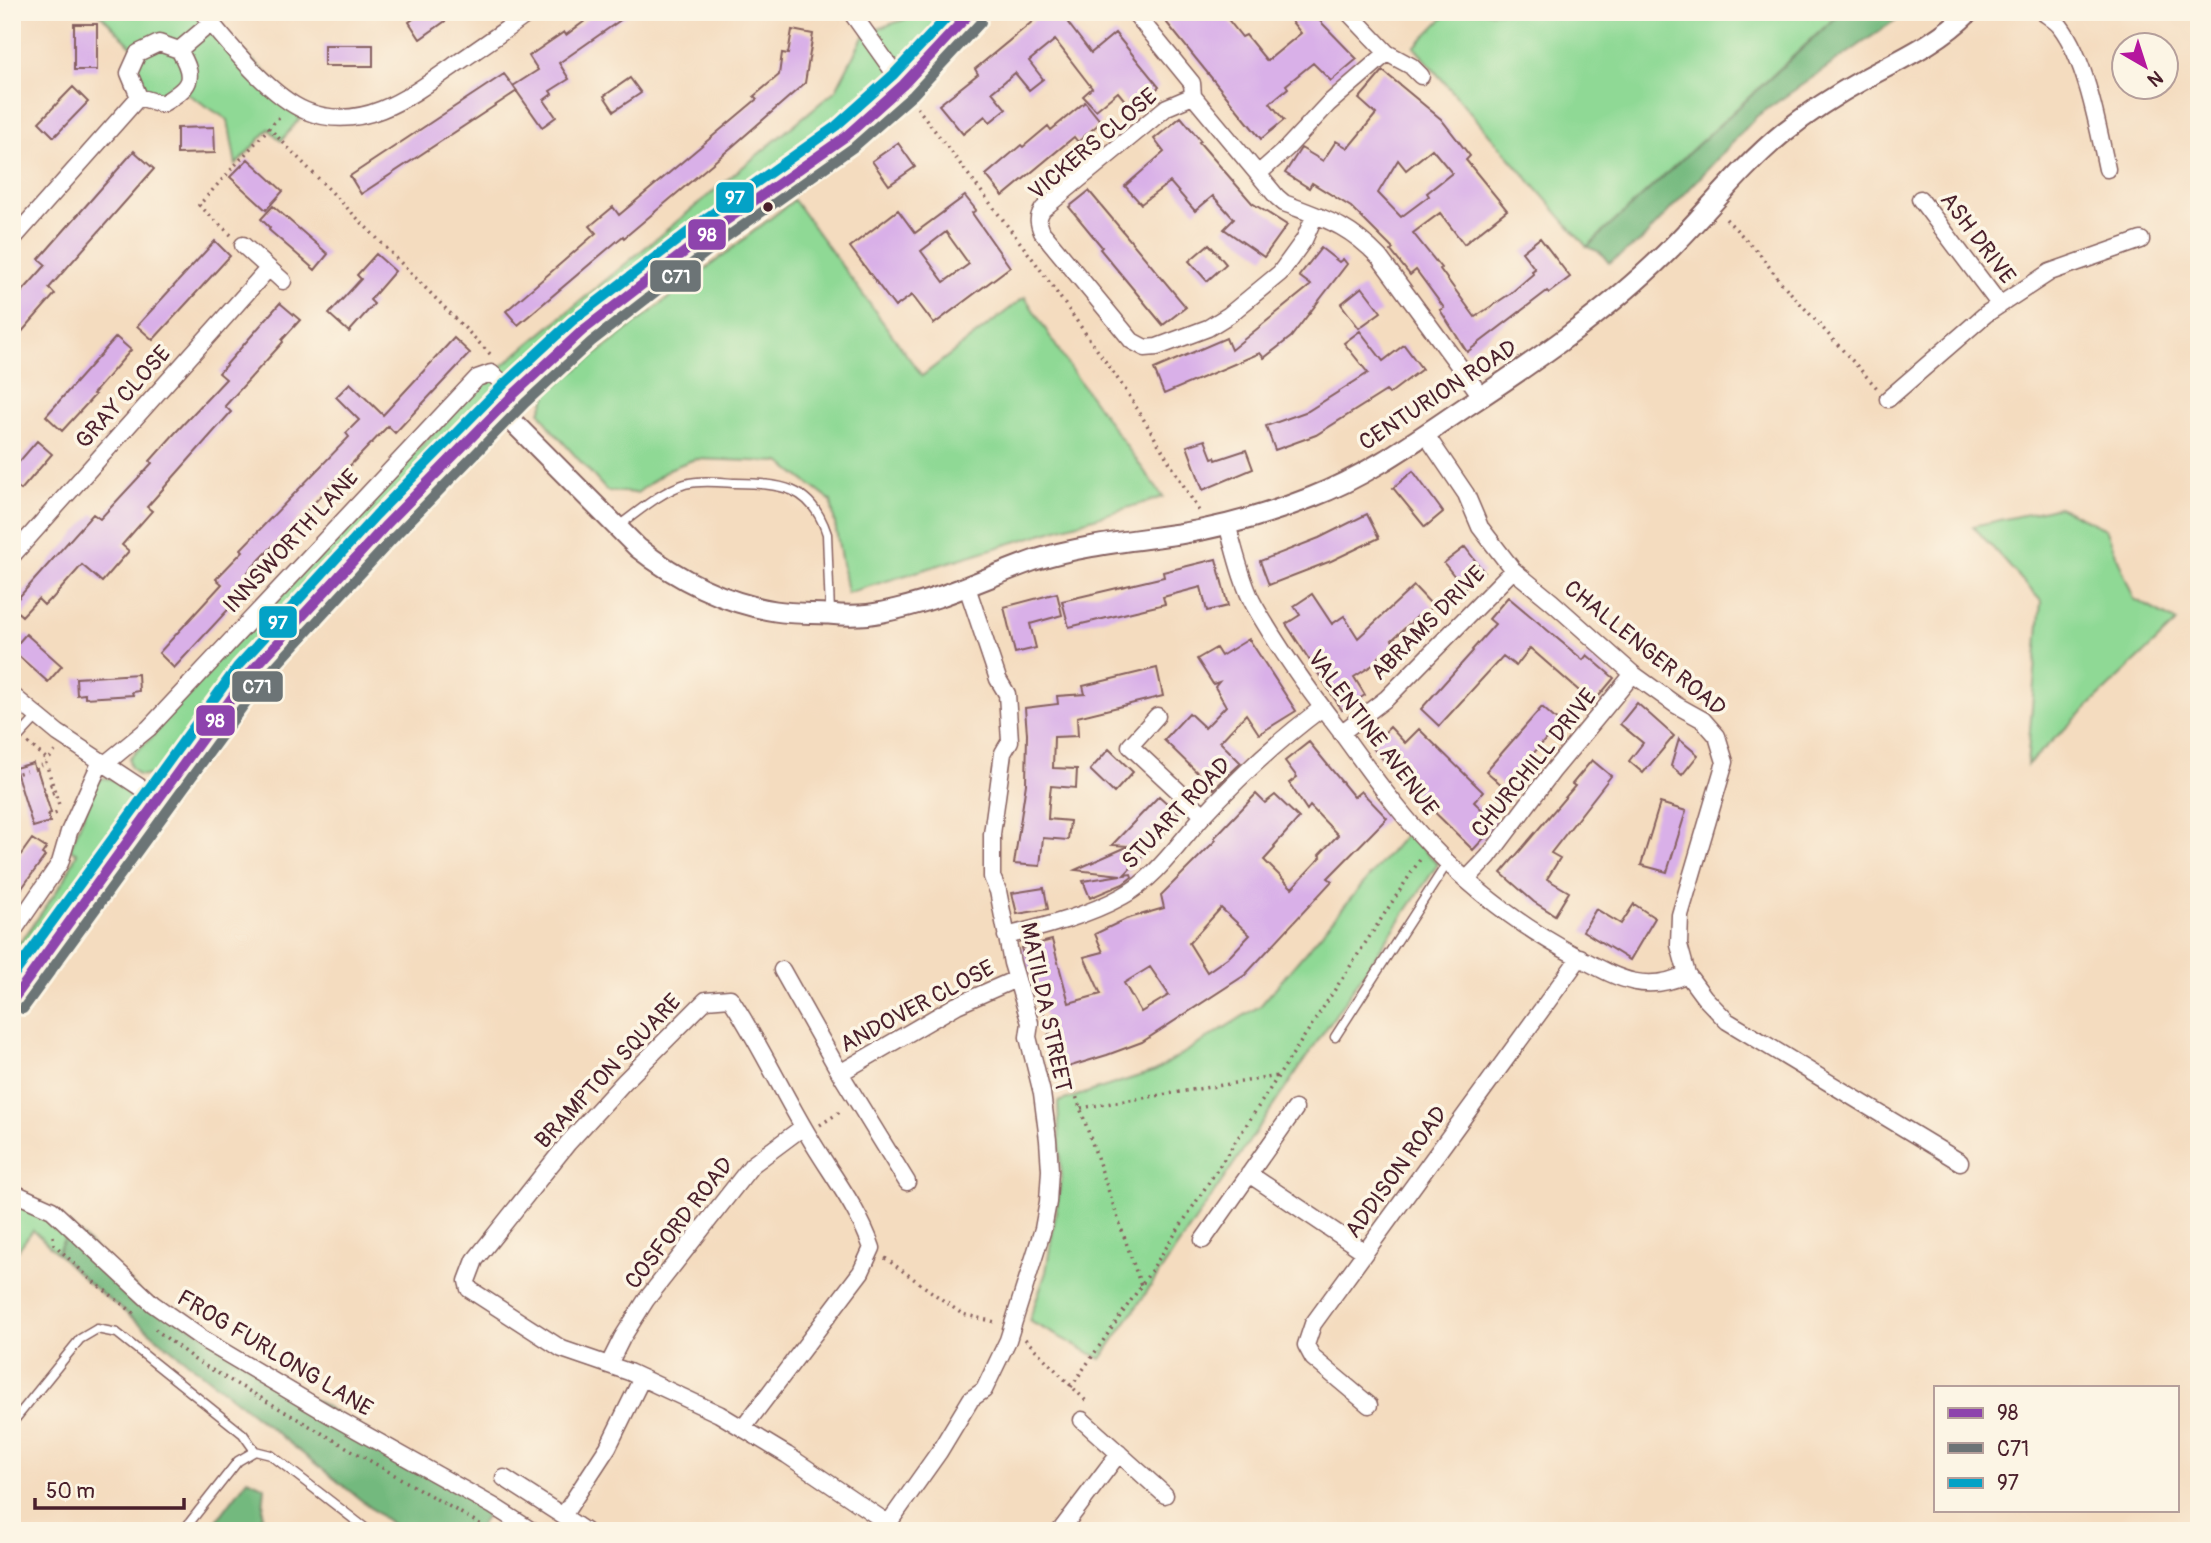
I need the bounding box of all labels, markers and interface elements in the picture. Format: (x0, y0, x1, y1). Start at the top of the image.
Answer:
north arrow (2110, 32, 2180, 102)
text: N (2142, 65, 2168, 92)
street label: VICKERS CLOSE (1023, 82, 1163, 206)
line badge: 97 (715, 181, 755, 214)
text: 97 (725, 186, 746, 210)
street label: ASH DRIVE (1934, 186, 2022, 290)
unlabelled marker (761, 200, 775, 214)
line badge: 98 (687, 218, 727, 251)
text: 98 (697, 223, 717, 247)
line badge: C71 (649, 259, 702, 293)
text: C71 (661, 265, 691, 289)
street label: CENTURION ROAD (1354, 333, 1522, 457)
street label: GRAY CLOSE (69, 339, 177, 455)
street label: INNSWORTH LANE (217, 463, 365, 619)
street label: ABRAMS DRIVE (1365, 560, 1491, 686)
street label: CHALLENGER ROAD (1558, 574, 1732, 722)
line badge: 97 (258, 605, 298, 639)
text: 97 (268, 611, 289, 635)
street label: VALENTINE AVENUE (1301, 644, 1445, 822)
line badge: C71 (231, 670, 284, 703)
text: C71 (242, 675, 272, 699)
street label: CHURCHILL DRIVE (1465, 683, 1603, 843)
line badge: 98 (195, 704, 236, 737)
text: 98 (205, 709, 225, 733)
street label: STUART ROAD (1115, 751, 1237, 875)
street label: MATILDA STREET (1014, 920, 1078, 1095)
street label: ANDOVER CLOSE (835, 953, 999, 1059)
street label: BRAMPTON SQUARE (529, 987, 687, 1155)
street label: ADDISON ROAD (1338, 1100, 1454, 1244)
street label: COSFORD ROAD (618, 1151, 740, 1295)
street label: FROG FURLONG LANE (172, 1283, 378, 1423)
legend (1934, 1386, 2180, 1512)
text: 98 (1997, 1400, 2018, 1427)
text: C71 (1997, 1436, 2029, 1463)
scale bar (35, 1466, 184, 1510)
text: 97 (1997, 1470, 2019, 1497)
text: 50 m (46, 1478, 95, 1505)

